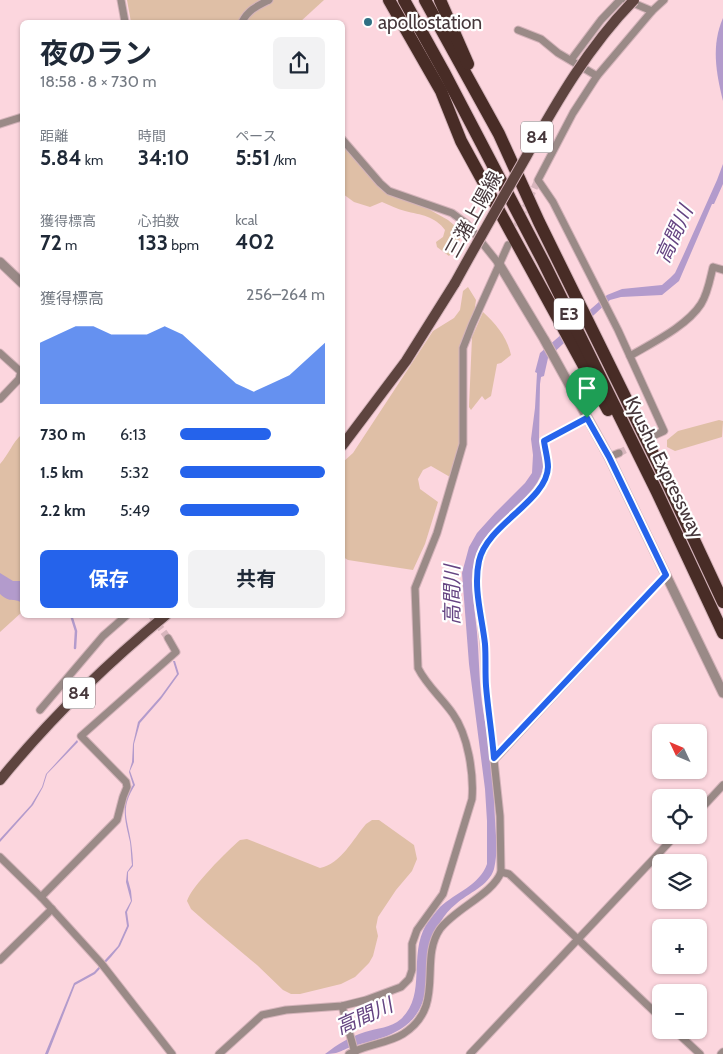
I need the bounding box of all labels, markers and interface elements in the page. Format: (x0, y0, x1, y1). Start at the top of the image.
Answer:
place label: apollostation (378, 11, 482, 34)
marker: apollostation (362, 16, 374, 28)
text: 夜のラン (40, 36, 152, 70)
button: share (273, 37, 325, 89)
text: 18:58 · 8 × 730 m (40, 72, 157, 91)
road number: 84 (521, 121, 553, 152)
text: 距離 (40, 127, 68, 145)
text: 時間 (138, 127, 166, 145)
text: ペース (235, 127, 277, 145)
text: 5.84 (40, 145, 82, 170)
text: 34:10 (138, 145, 189, 170)
text: 5:51 (235, 145, 270, 170)
text: km (82, 151, 103, 169)
text: /km (270, 151, 297, 169)
street label: 三潴上陽線 (440, 167, 507, 261)
water label: 高間川 (650, 200, 698, 266)
text: kcal (235, 211, 258, 229)
text: 獲得標高 (40, 212, 96, 230)
text: 心拍数 (138, 212, 180, 230)
text: 402 (235, 229, 274, 254)
text: 72 (40, 230, 62, 255)
text: 133 (138, 230, 168, 255)
text: m (62, 236, 77, 254)
text: bpm (168, 236, 199, 254)
text: 256–264 m (246, 285, 325, 304)
text: 獲得標高 (40, 289, 104, 308)
road number: E3 (554, 298, 584, 329)
pin (566, 367, 608, 418)
icon: arrive (573, 374, 601, 402)
street label: Kyushu Expressway (620, 393, 709, 542)
text: 730 m (40, 425, 86, 444)
text: 6:13 (120, 425, 146, 444)
text: 1.5 km (40, 463, 83, 482)
text: 5:32 (120, 463, 149, 482)
text: 2.2 km (40, 501, 86, 520)
text: 5:49 (120, 501, 150, 520)
button: 保存 (40, 550, 178, 608)
button: 共有 (188, 550, 325, 608)
water label: 高間川 (440, 563, 464, 625)
road number: 84 (63, 678, 95, 708)
north arrow (652, 724, 708, 779)
map controls (652, 724, 707, 1039)
button: locate (652, 789, 707, 844)
button: layers (652, 854, 707, 909)
button: + (652, 919, 707, 974)
button: − (652, 984, 707, 1039)
water label: 高間川 (332, 992, 398, 1039)

